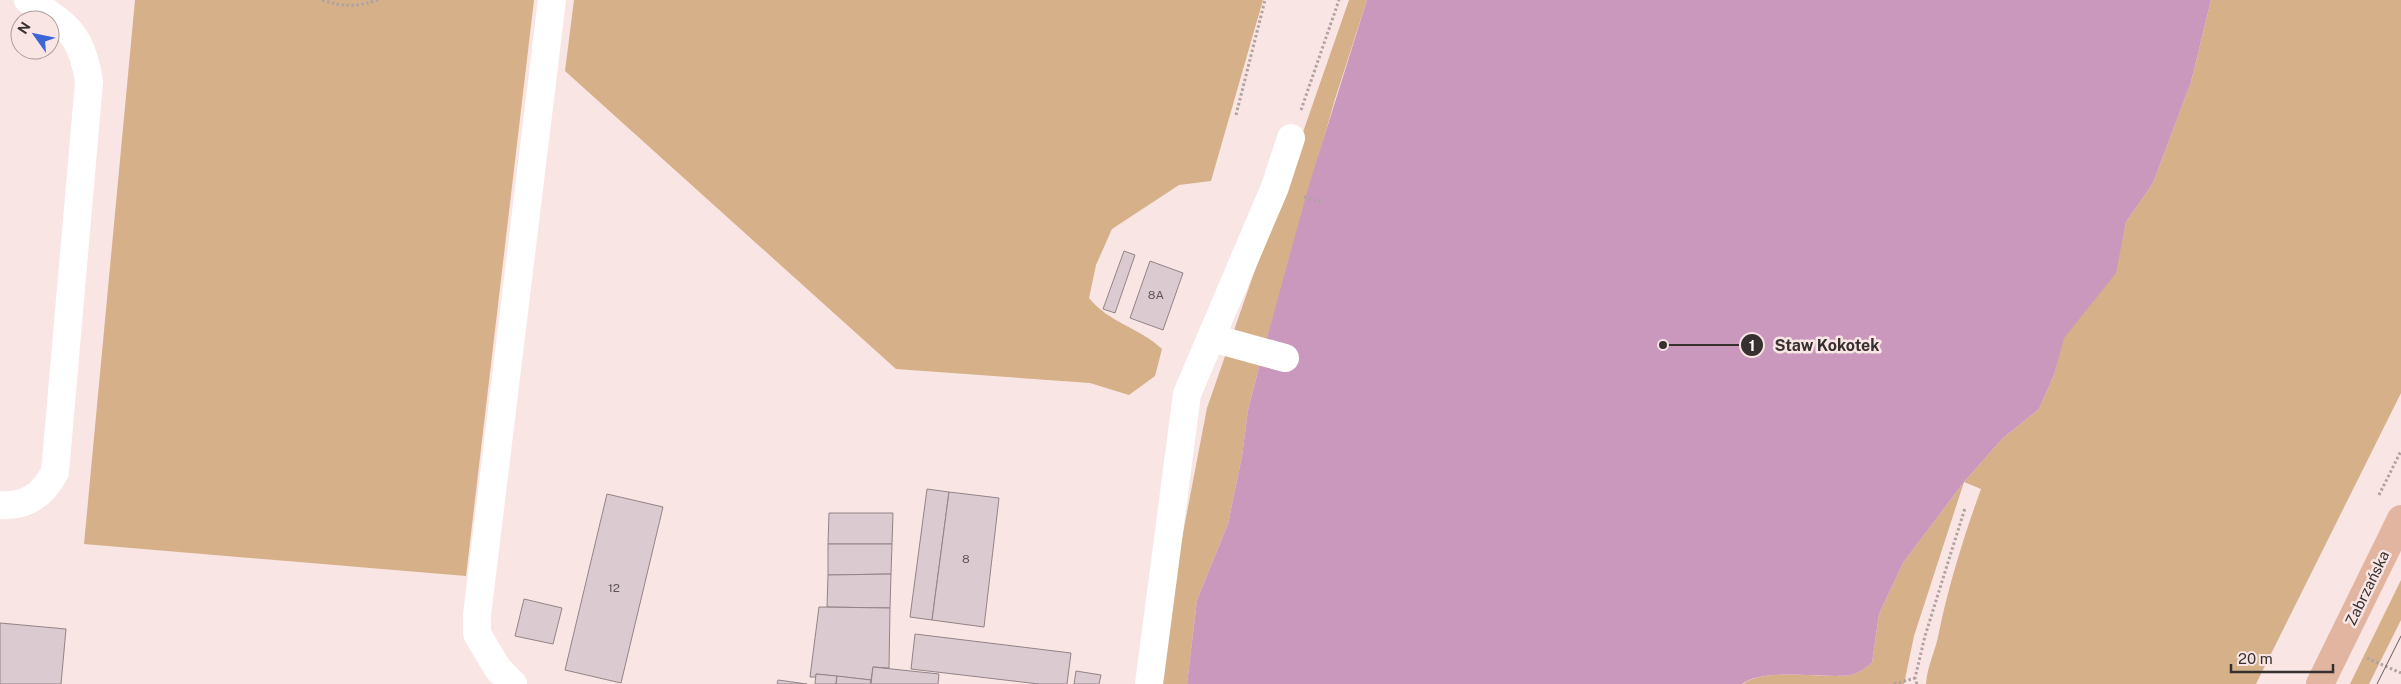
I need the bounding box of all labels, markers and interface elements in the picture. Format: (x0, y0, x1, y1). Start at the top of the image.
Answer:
north arrow (10, 10, 60, 60)
text: N (14, 19, 34, 37)
house number: 8A (1148, 288, 1165, 302)
callout: Staw Kokotek (1740, 330, 1890, 361)
text: Staw Kokotek (1774, 336, 1880, 355)
text: 1 (1749, 337, 1755, 354)
street label: Zabrzańska (2342, 548, 2392, 628)
house number: 8 (962, 552, 970, 566)
house number: 12 (608, 581, 620, 595)
scale bar (2231, 642, 2334, 674)
text: 20 m (2238, 650, 2273, 667)

